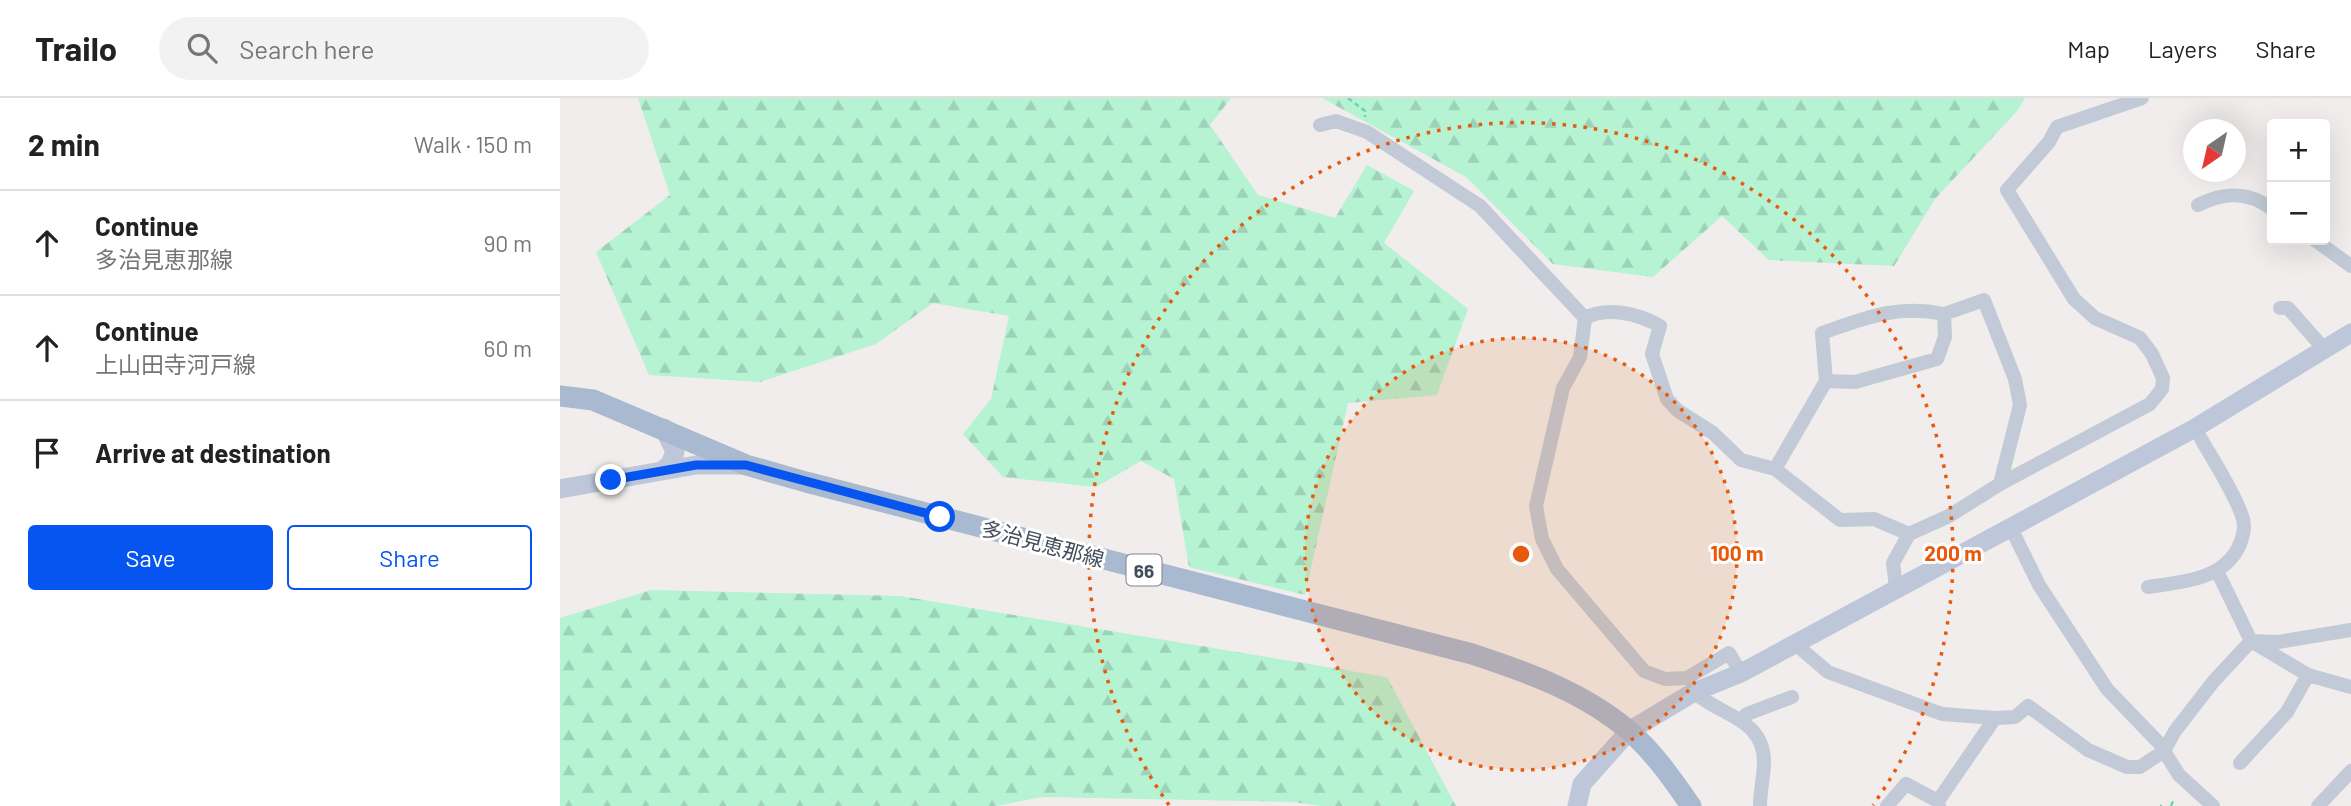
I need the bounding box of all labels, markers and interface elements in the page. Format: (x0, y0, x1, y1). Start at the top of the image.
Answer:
search box (159, 17, 649, 80)
text: Trailo (35, 28, 117, 68)
icon: search (183, 29, 221, 67)
text: Search here (239, 33, 374, 64)
text: Map (2067, 34, 2110, 63)
text: Layers (2148, 34, 2217, 63)
text: Share (2255, 34, 2316, 63)
north arrow (2183, 119, 2246, 182)
map controls (2267, 119, 2330, 245)
button: + (2267, 119, 2330, 182)
text: 2 min (28, 126, 100, 162)
text: Walk · 150 m (414, 130, 532, 158)
button: − (2267, 182, 2330, 245)
text: Continue (95, 210, 199, 241)
icon: ahead (28, 224, 66, 262)
text: 90 m (483, 229, 532, 257)
text: 多治見恵那線 (95, 245, 233, 273)
text: Continue (95, 315, 199, 346)
icon: ahead (28, 329, 66, 367)
text: 60 m (484, 334, 532, 362)
text: 上山田寺河戸線 (95, 350, 256, 378)
icon: arrive (28, 434, 66, 472)
text: Arrive at destination (95, 437, 331, 468)
route end (595, 464, 626, 495)
route start (924, 501, 955, 532)
street label: 多治見恵那線 (979, 515, 1107, 571)
button: Save (28, 525, 273, 590)
button: Share (287, 525, 532, 590)
text: 100 m (1710, 540, 1764, 565)
text: 200 m (1924, 540, 1982, 565)
centre of rings (1509, 542, 1533, 566)
road number: 66 (1126, 555, 1162, 586)

